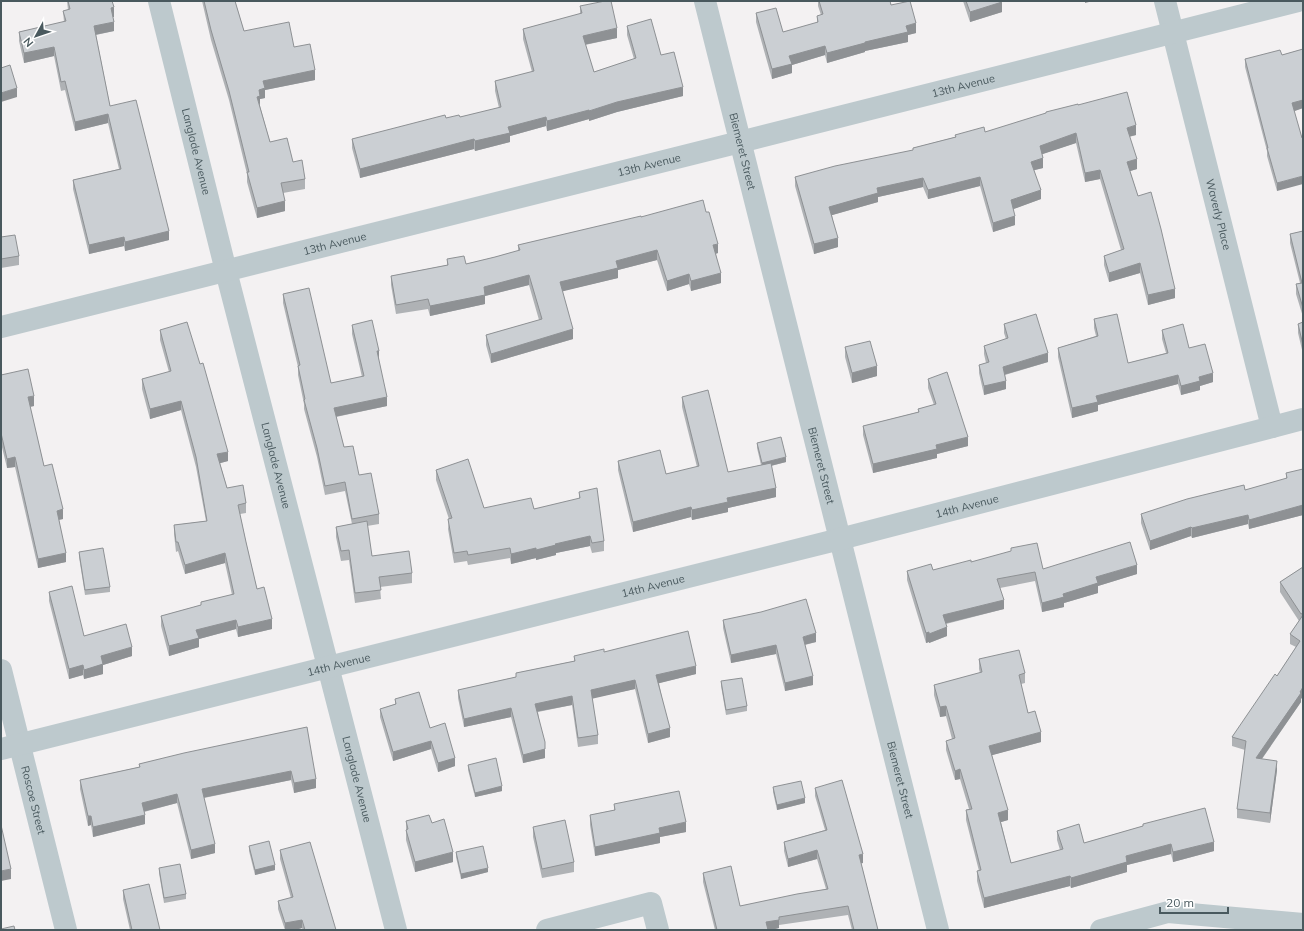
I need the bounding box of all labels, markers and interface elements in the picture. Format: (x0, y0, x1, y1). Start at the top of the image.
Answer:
north arrow (16, 16, 56, 56)
text: N (20, 35, 36, 50)
street label: 13th Avenue (930, 71, 996, 100)
street label: Langlade Avenue (179, 107, 214, 196)
street label: Biemeret Street (726, 111, 759, 191)
street label: 13th Avenue (616, 150, 682, 179)
street label: Waverly Place (1203, 177, 1234, 251)
street label: 13th Avenue (302, 229, 368, 258)
street label: Langlade Avenue (258, 421, 294, 510)
street label: Biemeret Street (805, 426, 838, 506)
street label: 14th Avenue (934, 491, 1000, 521)
street label: 14th Avenue (620, 571, 686, 600)
street label: 14th Avenue (305, 650, 372, 679)
street label: Langlade Avenue (339, 734, 375, 824)
street label: Biemeret Street (884, 740, 917, 820)
street label: Roscoe Street (18, 764, 49, 836)
scale bar (1160, 889, 1228, 915)
text: 20 m (1166, 895, 1194, 910)

